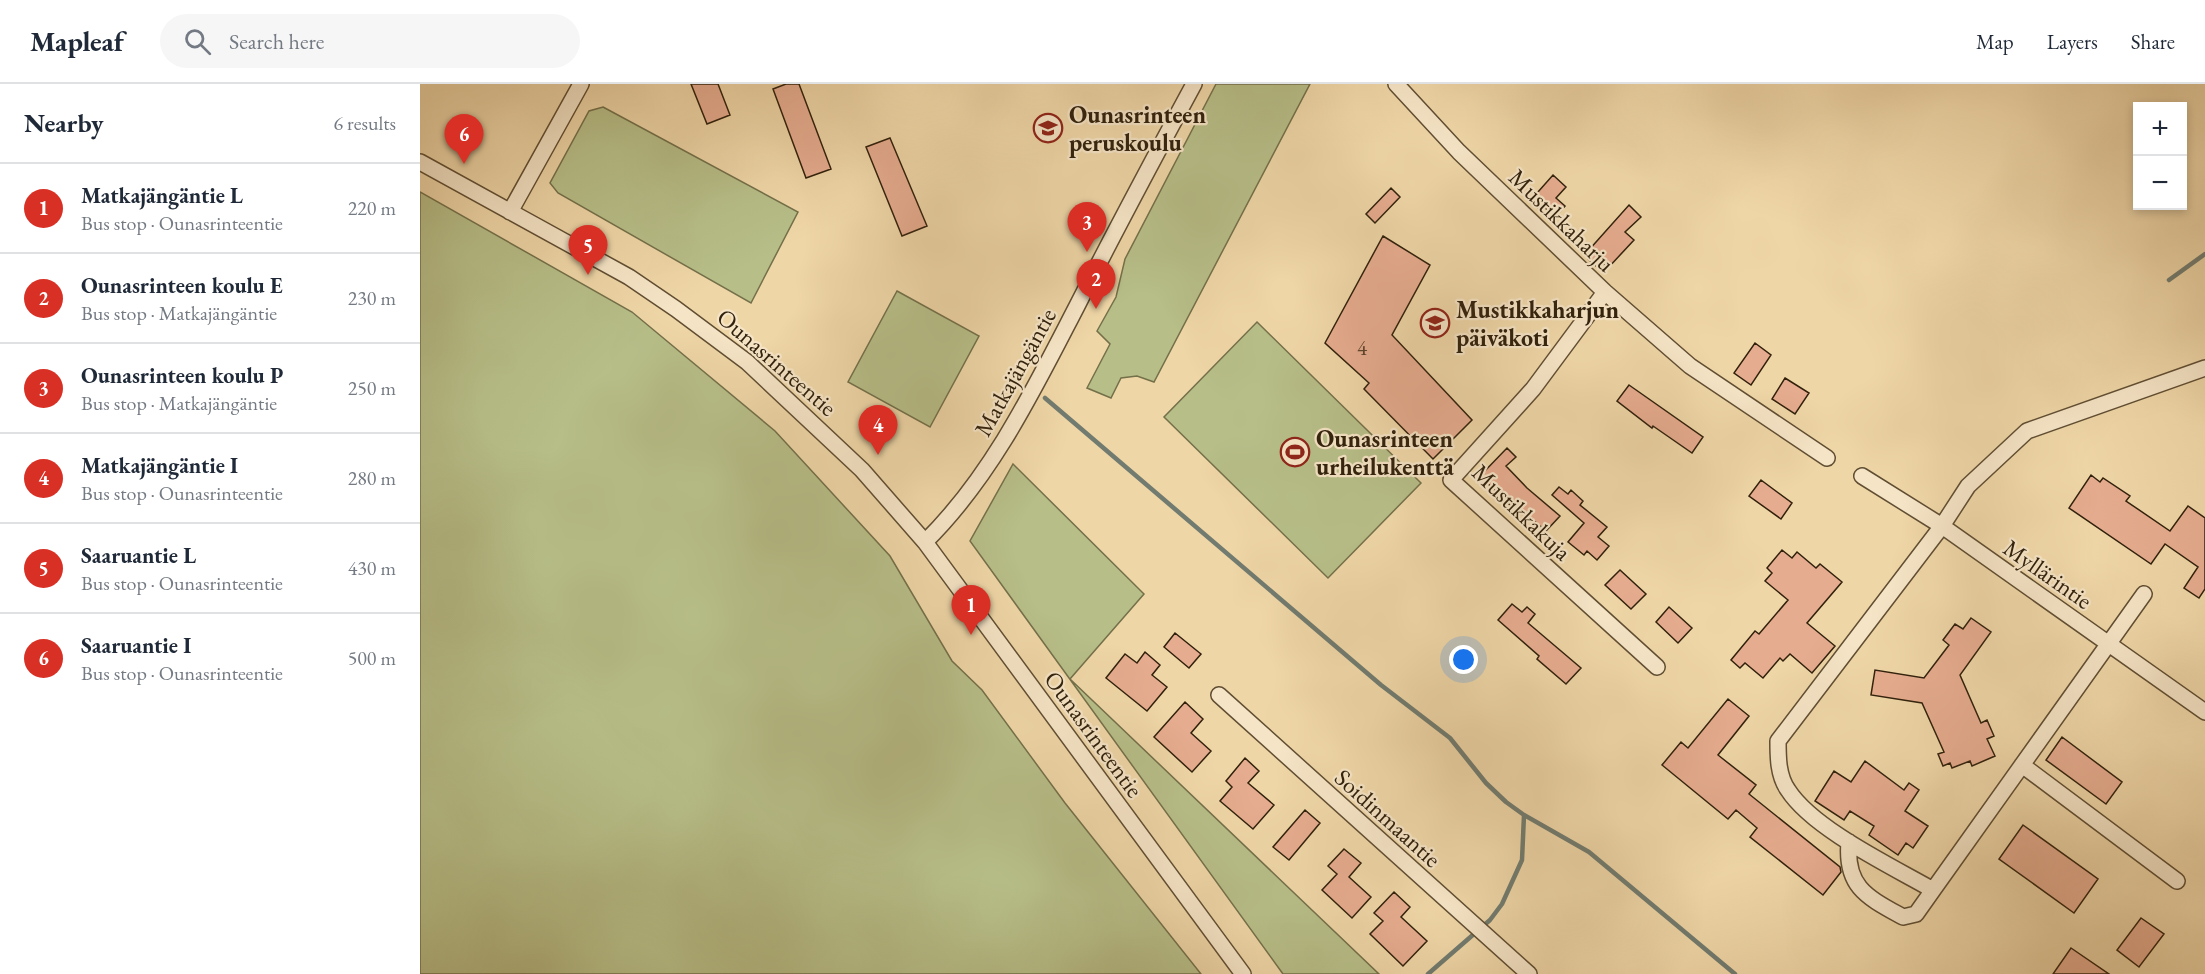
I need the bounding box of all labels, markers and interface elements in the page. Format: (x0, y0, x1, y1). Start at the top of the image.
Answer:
search box (160, 14, 580, 68)
text: Mapleaf (30, 23, 124, 59)
icon: search (181, 25, 214, 58)
text: Search here (229, 27, 324, 56)
text: Map (1976, 28, 2014, 55)
text: Layers (2047, 28, 2098, 55)
text: Share (2131, 28, 2175, 55)
place label: Ounasrinteen peruskoulu (1069, 99, 1206, 158)
map controls (2133, 102, 2187, 210)
button: + (2133, 102, 2187, 156)
text: Nearby (24, 106, 104, 140)
text: 6 results (333, 110, 396, 136)
school or university icon: Ounasrinteen peruskoulu (1032, 112, 1064, 144)
pin: 6 (444, 115, 483, 164)
button: − (2133, 156, 2187, 210)
street label: Mustikkaharju (1502, 162, 1622, 278)
text: Matkajängäntie L (81, 181, 243, 210)
text: 1 (38, 195, 49, 221)
text: 220 m (348, 195, 396, 221)
pin: 3 (1068, 202, 1106, 252)
text: Bus stop · Ounasrinteentie (81, 210, 283, 236)
pin: 5 (568, 226, 608, 275)
pin: 2 (1076, 260, 1116, 309)
text: Ounasrinteen koulu E (81, 271, 283, 300)
text: 2 (38, 285, 49, 311)
text: 230 m (348, 285, 396, 311)
place label: Mustikkaharjun päiväkoti (1456, 294, 1620, 353)
text: Bus stop · Matkajängäntie (81, 300, 277, 326)
street label: Ounasrinteentie (711, 301, 843, 423)
street label: Matkajängäntie (967, 302, 1063, 442)
school or university icon: Mustikkaharjun päiväkoti (1419, 307, 1451, 339)
house number: 4 (1357, 334, 1368, 361)
text: Ounasrinteen koulu P (81, 361, 283, 390)
text: 3 (38, 375, 49, 401)
text: 250 m (348, 375, 396, 401)
text: Bus stop · Matkajängäntie (81, 390, 277, 416)
pin: 4 (858, 406, 898, 455)
place label: Ounasrinteen urheilukenttä (1316, 423, 1454, 482)
sports icon: Ounasrinteen urheilukenttä (1279, 436, 1311, 468)
text: Matkajängäntie I (81, 451, 238, 480)
street label: Mustikkakuja (1466, 457, 1579, 567)
text: 4 (38, 465, 49, 491)
text: 280 m (348, 465, 396, 491)
text: Bus stop · Ounasrinteentie (81, 480, 283, 506)
street label: Myllärintie (1997, 532, 2099, 616)
text: Saaruantie L (81, 541, 196, 570)
text: 5 (38, 555, 49, 581)
text: 430 m (348, 555, 396, 581)
text: Bus stop · Ounasrinteentie (81, 570, 283, 596)
pin: 1 (952, 586, 990, 635)
text: Saaruantie I (81, 631, 191, 660)
text: 6 (38, 645, 49, 671)
text: 500 m (348, 645, 396, 671)
your location (1449, 645, 1478, 674)
text: Bus stop · Ounasrinteentie (81, 660, 283, 686)
street label: Ounasrinteentie (1038, 665, 1150, 803)
street label: Soidinmaantie (1328, 762, 1448, 874)

